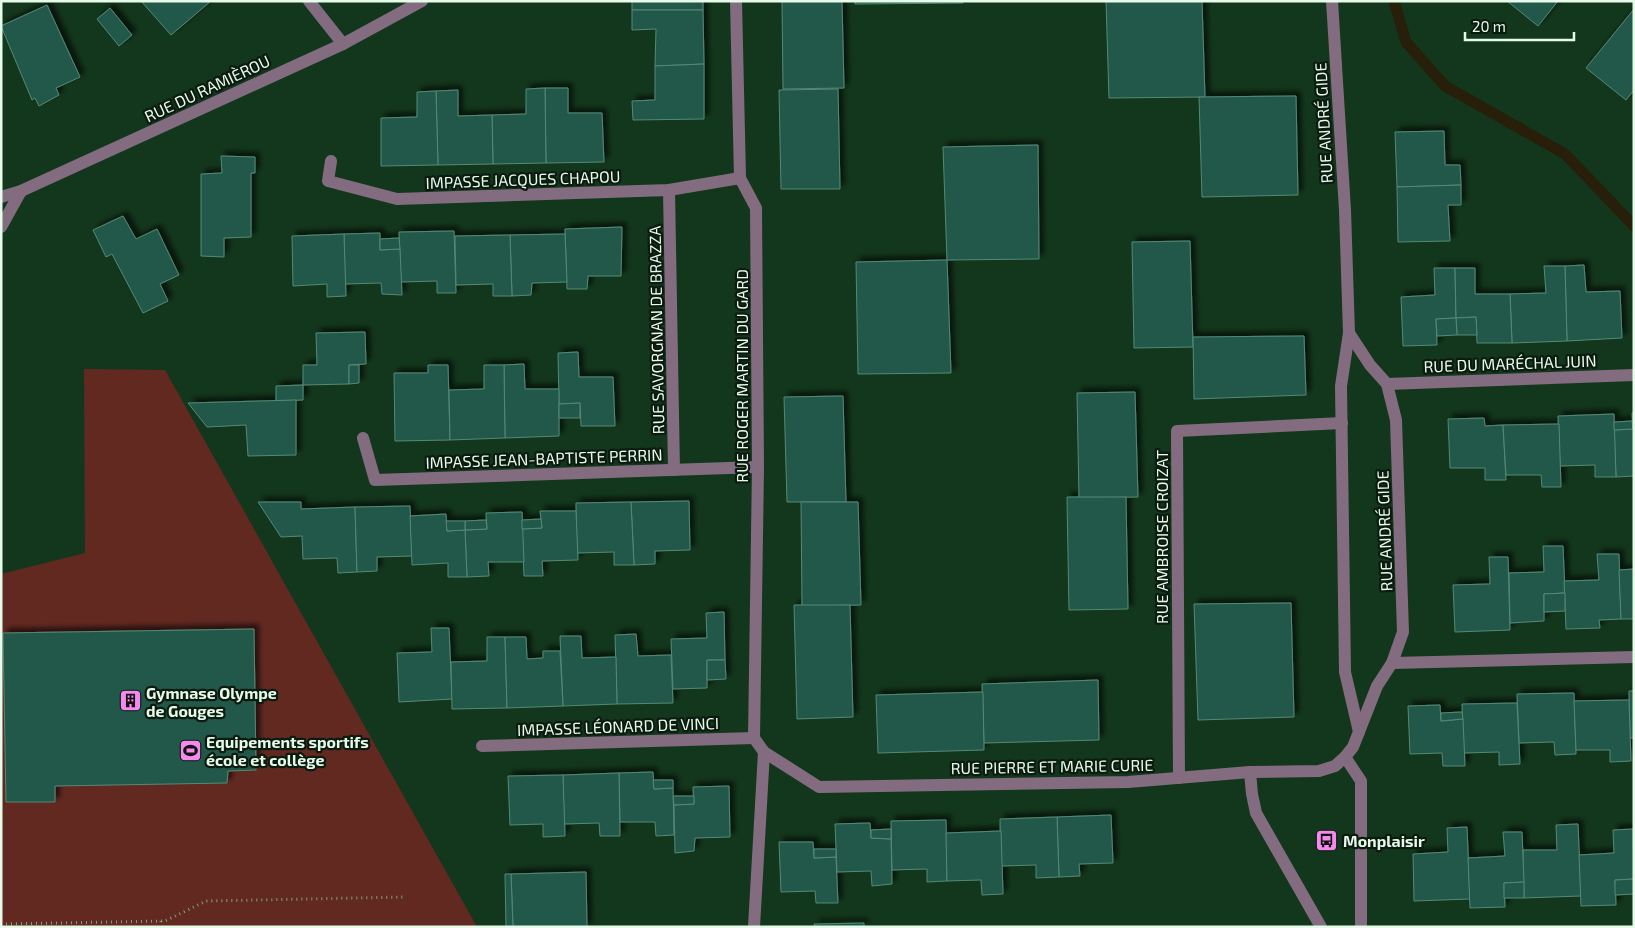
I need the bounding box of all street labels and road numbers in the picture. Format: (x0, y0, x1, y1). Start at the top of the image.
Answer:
street label: RUE DU RAMIÈROU (141, 51, 273, 125)
street label: RUE ANDRÉ GIDE (1310, 62, 1336, 184)
street label: IMPASSE JACQUES CHAPOU (425, 166, 621, 193)
street label: RUE SAVORGNAN DE BRAZZA (645, 225, 667, 435)
street label: RUE ROGER MARTIN DU GARD (732, 269, 751, 483)
street label: RUE DU MARÉCHAL JUIN (1423, 350, 1597, 376)
street label: IMPASSE JEAN-BAPTISTE PERRIN (425, 444, 663, 472)
street label: RUE AMBROISE CROIZAT (1152, 450, 1171, 624)
street label: RUE ANDRÉ GIDE (1372, 470, 1396, 592)
street label: IMPASSE LÉONARD DE VINCI (517, 713, 719, 739)
street label: RUE PIERRE ET MARIE CURIE (950, 755, 1154, 777)

